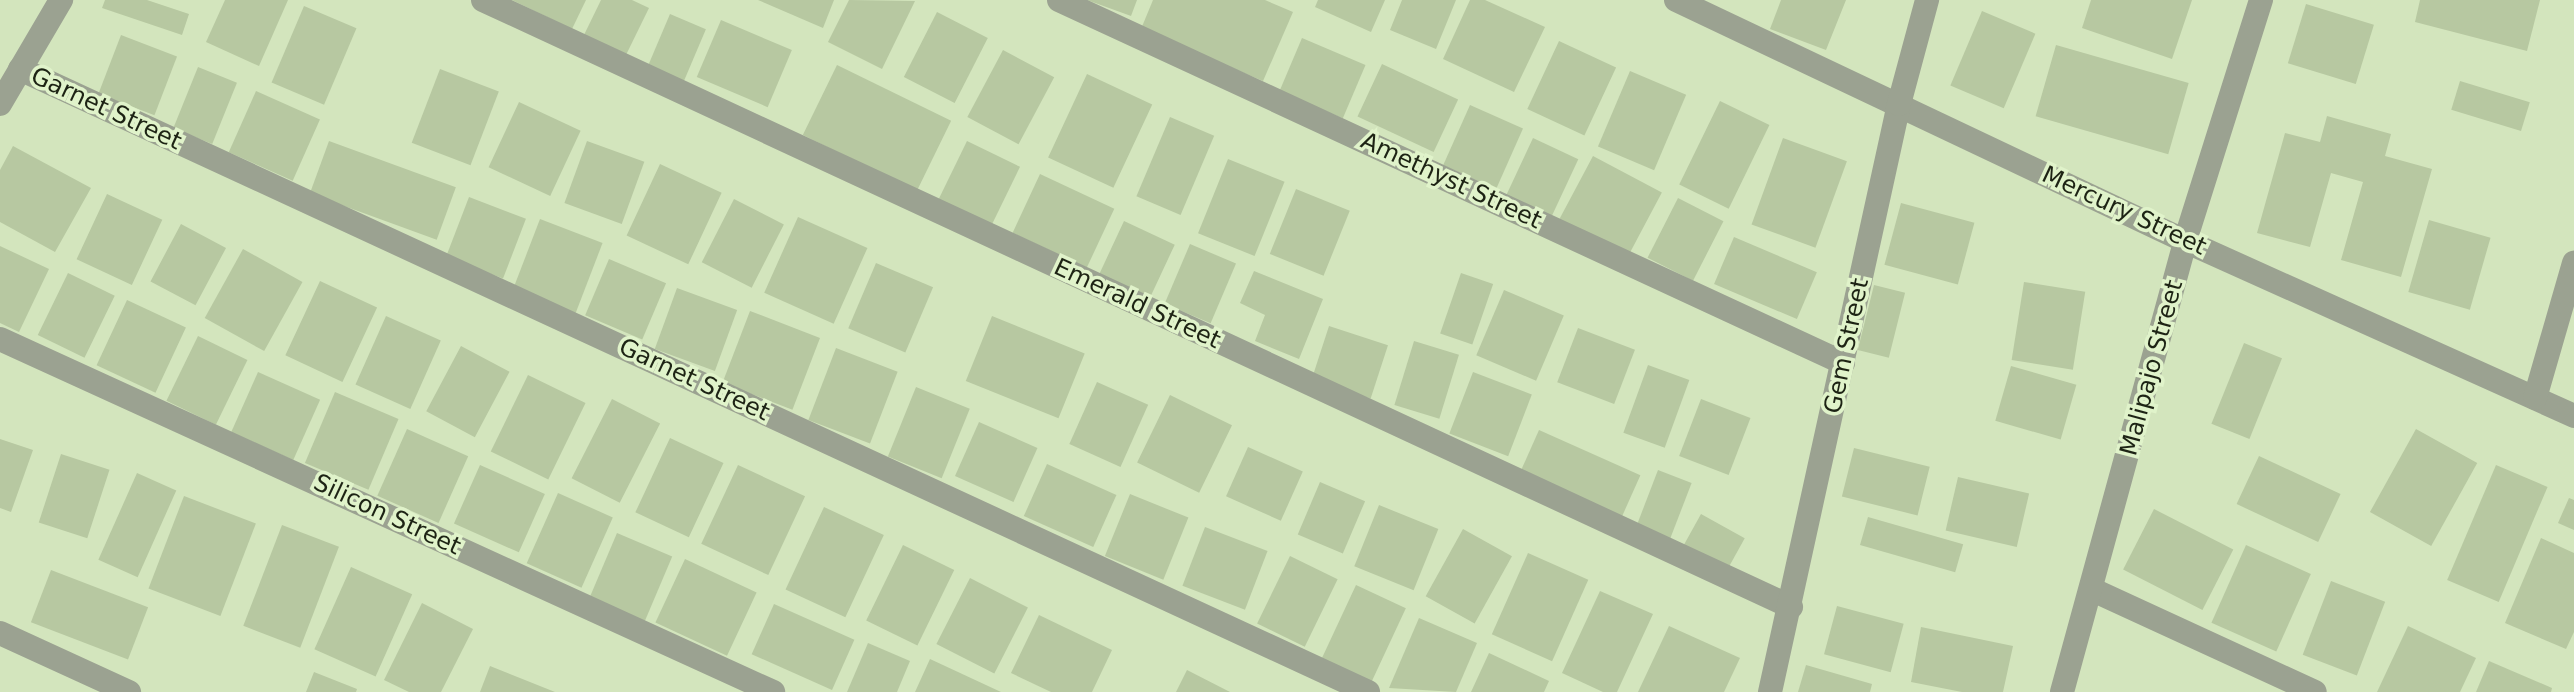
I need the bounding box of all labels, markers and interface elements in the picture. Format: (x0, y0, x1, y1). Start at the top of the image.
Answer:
street label: Garnet Street (26, 62, 186, 156)
street label: Amethyst Street (1356, 127, 1546, 235)
street label: Mercury Street (2037, 160, 2211, 262)
street label: Emerald Street (1049, 253, 1225, 355)
street label: Gem Street (1819, 276, 1875, 416)
street label: Malipajo Street (2115, 277, 2189, 459)
street label: Garnet Street (614, 333, 774, 427)
street label: Silicon Street (309, 468, 465, 562)

